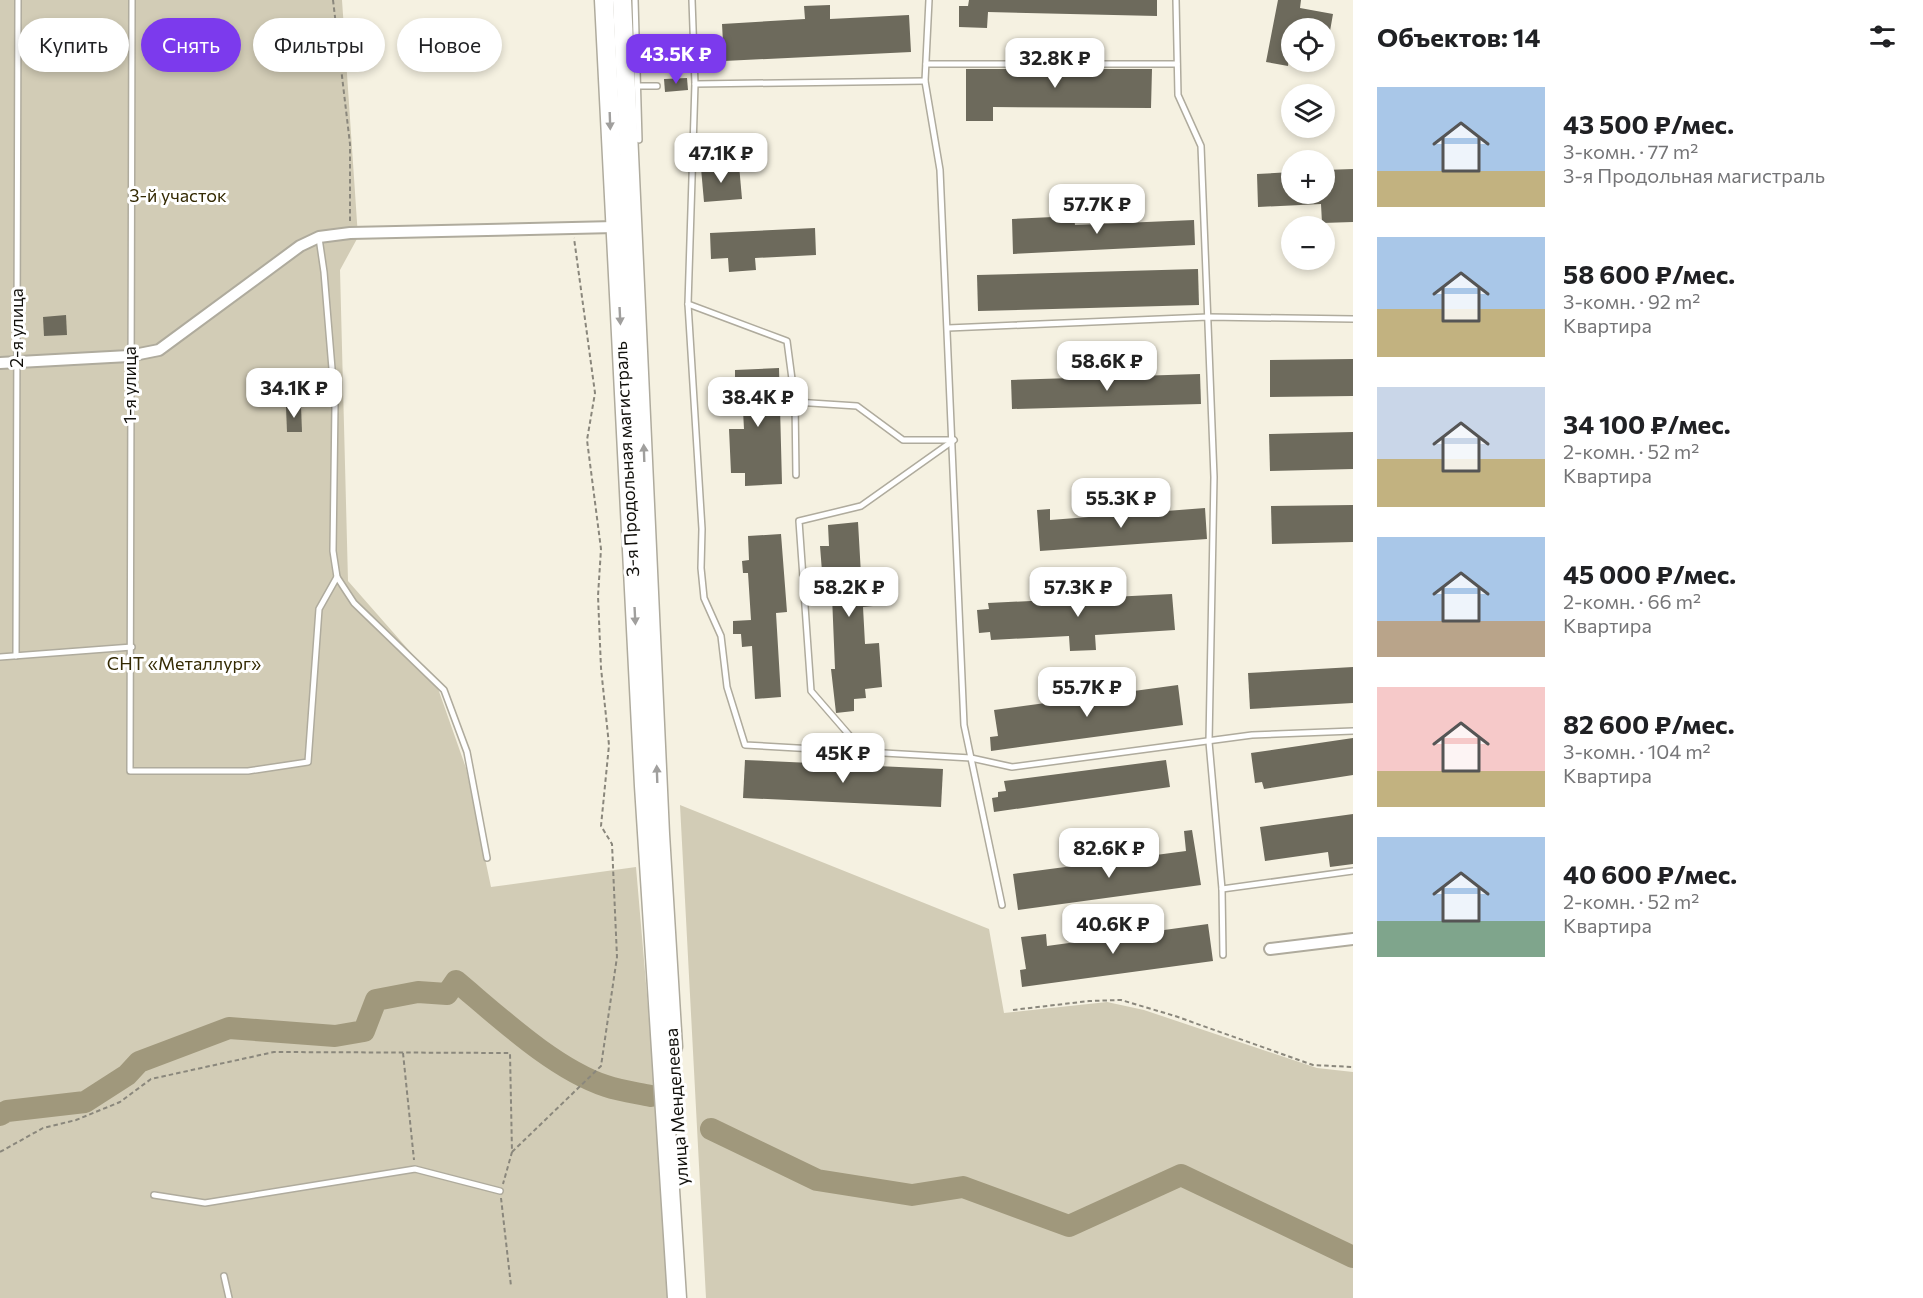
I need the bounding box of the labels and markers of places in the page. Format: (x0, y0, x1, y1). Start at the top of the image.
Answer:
pin: 43.5K ₽ (621, 34, 731, 85)
pin: 32.8K ₽ (1000, 38, 1110, 89)
pin: 47.1K ₽ (666, 133, 776, 184)
pin: 57.7K ₽ (1042, 184, 1152, 235)
pin: 58.6K ₽ (1052, 341, 1162, 392)
pin: 34.1K ₽ (239, 368, 349, 419)
pin: 38.4K ₽ (703, 377, 813, 428)
pin: 55.3K ₽ (1066, 478, 1176, 529)
pin: 58.2K ₽ (794, 567, 904, 618)
pin: 57.3K ₽ (1023, 567, 1133, 618)
pin: 55.7K ₽ (1032, 667, 1142, 718)
pin: 45K ₽ (801, 733, 885, 784)
pin: 82.6K ₽ (1054, 828, 1164, 879)
pin: 40.6K ₽ (1058, 904, 1168, 955)

